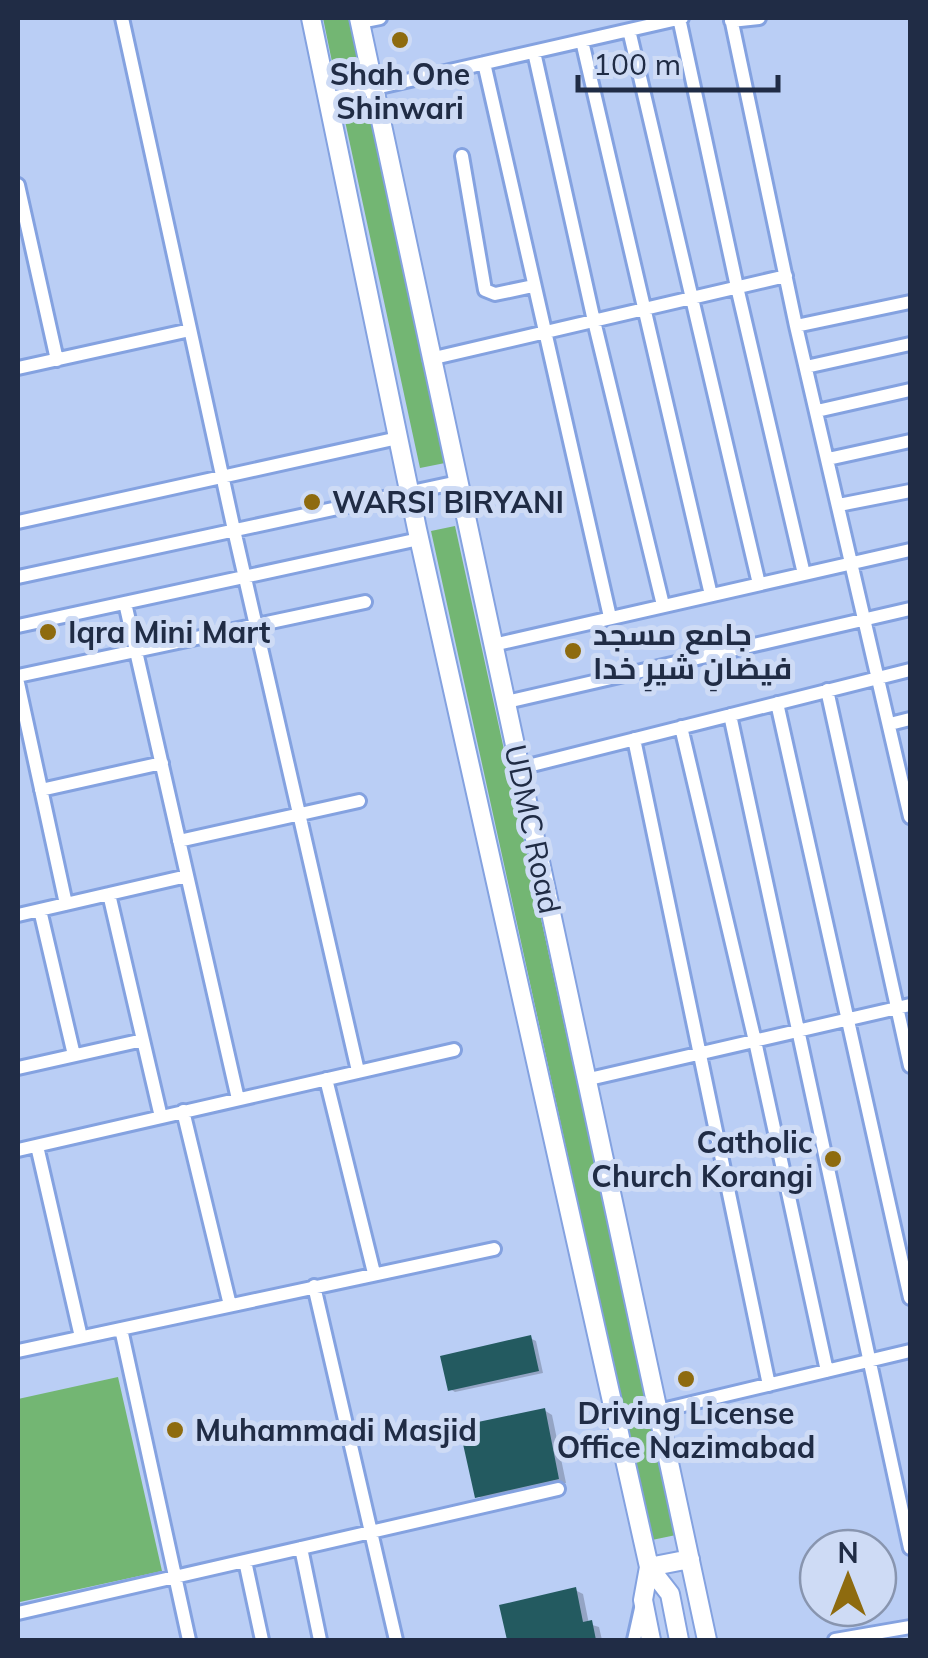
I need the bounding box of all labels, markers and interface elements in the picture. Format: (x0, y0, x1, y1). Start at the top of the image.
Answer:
marker: Shah One Shinwari (389, 29, 411, 51)
scale bar (578, 30, 778, 92)
text: 100 m (593, 45, 681, 83)
place label: Shah One Shinwari (330, 55, 470, 127)
place label: WARSI BIRYANI (332, 483, 564, 521)
marker: WARSI BIRYANI (301, 491, 323, 513)
place label: Iqra Mini Mart (68, 613, 270, 651)
place label: جامع مسجد فیضانِ شیرِ خدا (593, 615, 792, 692)
marker: Iqra Mini Mart (37, 621, 59, 643)
marker: جامع مسجد فیضانِ شیرِ خدا (562, 640, 584, 662)
street label: UDMC Road (497, 741, 569, 917)
place label: Catholic Church Korangi (591, 1123, 813, 1195)
marker: Catholic Church Korangi (822, 1148, 844, 1170)
marker: Driving License Office Nazimabad (675, 1368, 697, 1390)
place label: Driving License Office Nazimabad (557, 1394, 815, 1466)
place label: Muhammadi Masjid (195, 1411, 477, 1449)
marker: Muhammadi Masjid (164, 1419, 186, 1441)
north arrow (798, 1528, 898, 1628)
text: N (837, 1535, 859, 1570)

